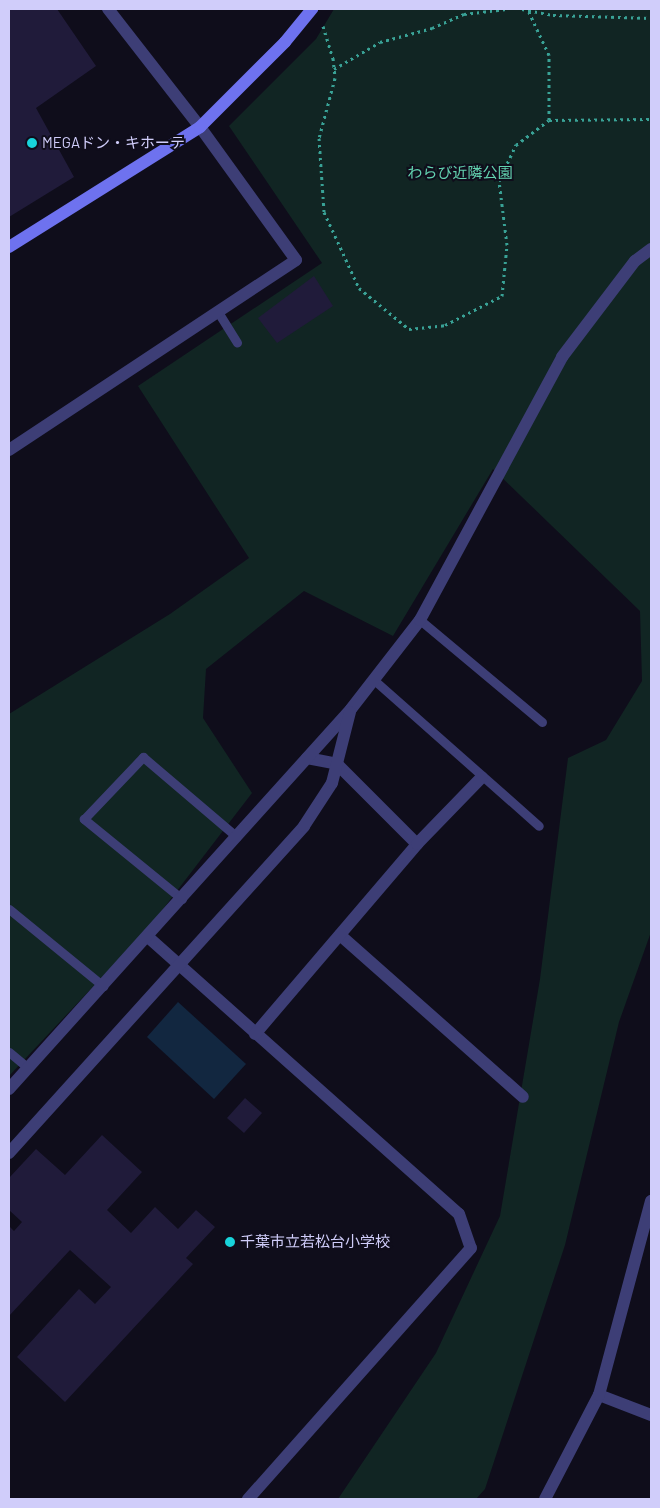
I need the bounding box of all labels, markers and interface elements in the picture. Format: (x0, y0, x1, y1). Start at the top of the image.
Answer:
place label: MEGAドン・キホーテ (42, 134, 185, 152)
marker: MEGAドン・キホーテ (26, 137, 38, 149)
park label: わらび近隣公園 (408, 164, 512, 182)
place label: 千葉市立若松台小学校 (240, 1233, 390, 1251)
marker: 千葉市立若松台小学校 (224, 1236, 236, 1248)

